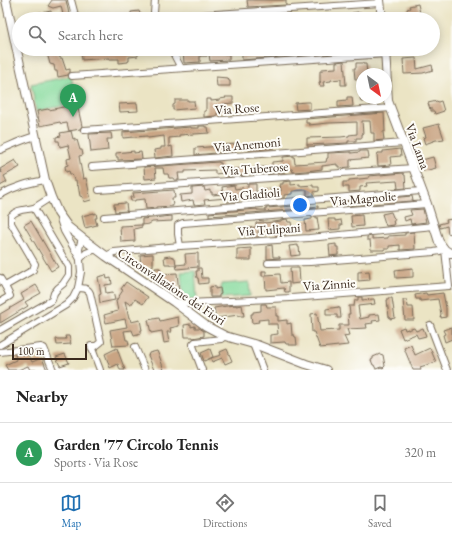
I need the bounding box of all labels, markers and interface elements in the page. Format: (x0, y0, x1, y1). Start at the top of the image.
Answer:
search box (12, 12, 440, 56)
icon: search (26, 23, 48, 45)
text: Search here (58, 25, 123, 44)
north arrow (356, 68, 392, 104)
pin: A (60, 84, 86, 117)
street label: Via Rose (214, 98, 260, 119)
street label: Via Lama (401, 121, 434, 172)
street label: Via Anemoni (213, 133, 281, 156)
street label: Via Tuberose (221, 158, 289, 179)
street label: Via Gladioli (220, 183, 280, 206)
street label: Via Magnolie (329, 187, 397, 210)
your location (290, 195, 310, 215)
street label: Via Tulipani (237, 219, 301, 240)
street label: Circonvallazione dei Fiori (114, 244, 229, 329)
street label: Via Zinnie (302, 274, 356, 295)
scale bar (12, 342, 87, 361)
text: 100 m (18, 344, 45, 358)
text: Nearby (16, 385, 68, 407)
text: Garden '77 Circolo Tennis (54, 435, 218, 454)
text: A (24, 444, 34, 461)
text: 320 m (405, 444, 436, 461)
text: Sports · Via Rose (54, 454, 138, 471)
tab: Map (60, 492, 82, 530)
tab: Directions (203, 492, 247, 530)
tab: Saved (368, 492, 392, 530)

